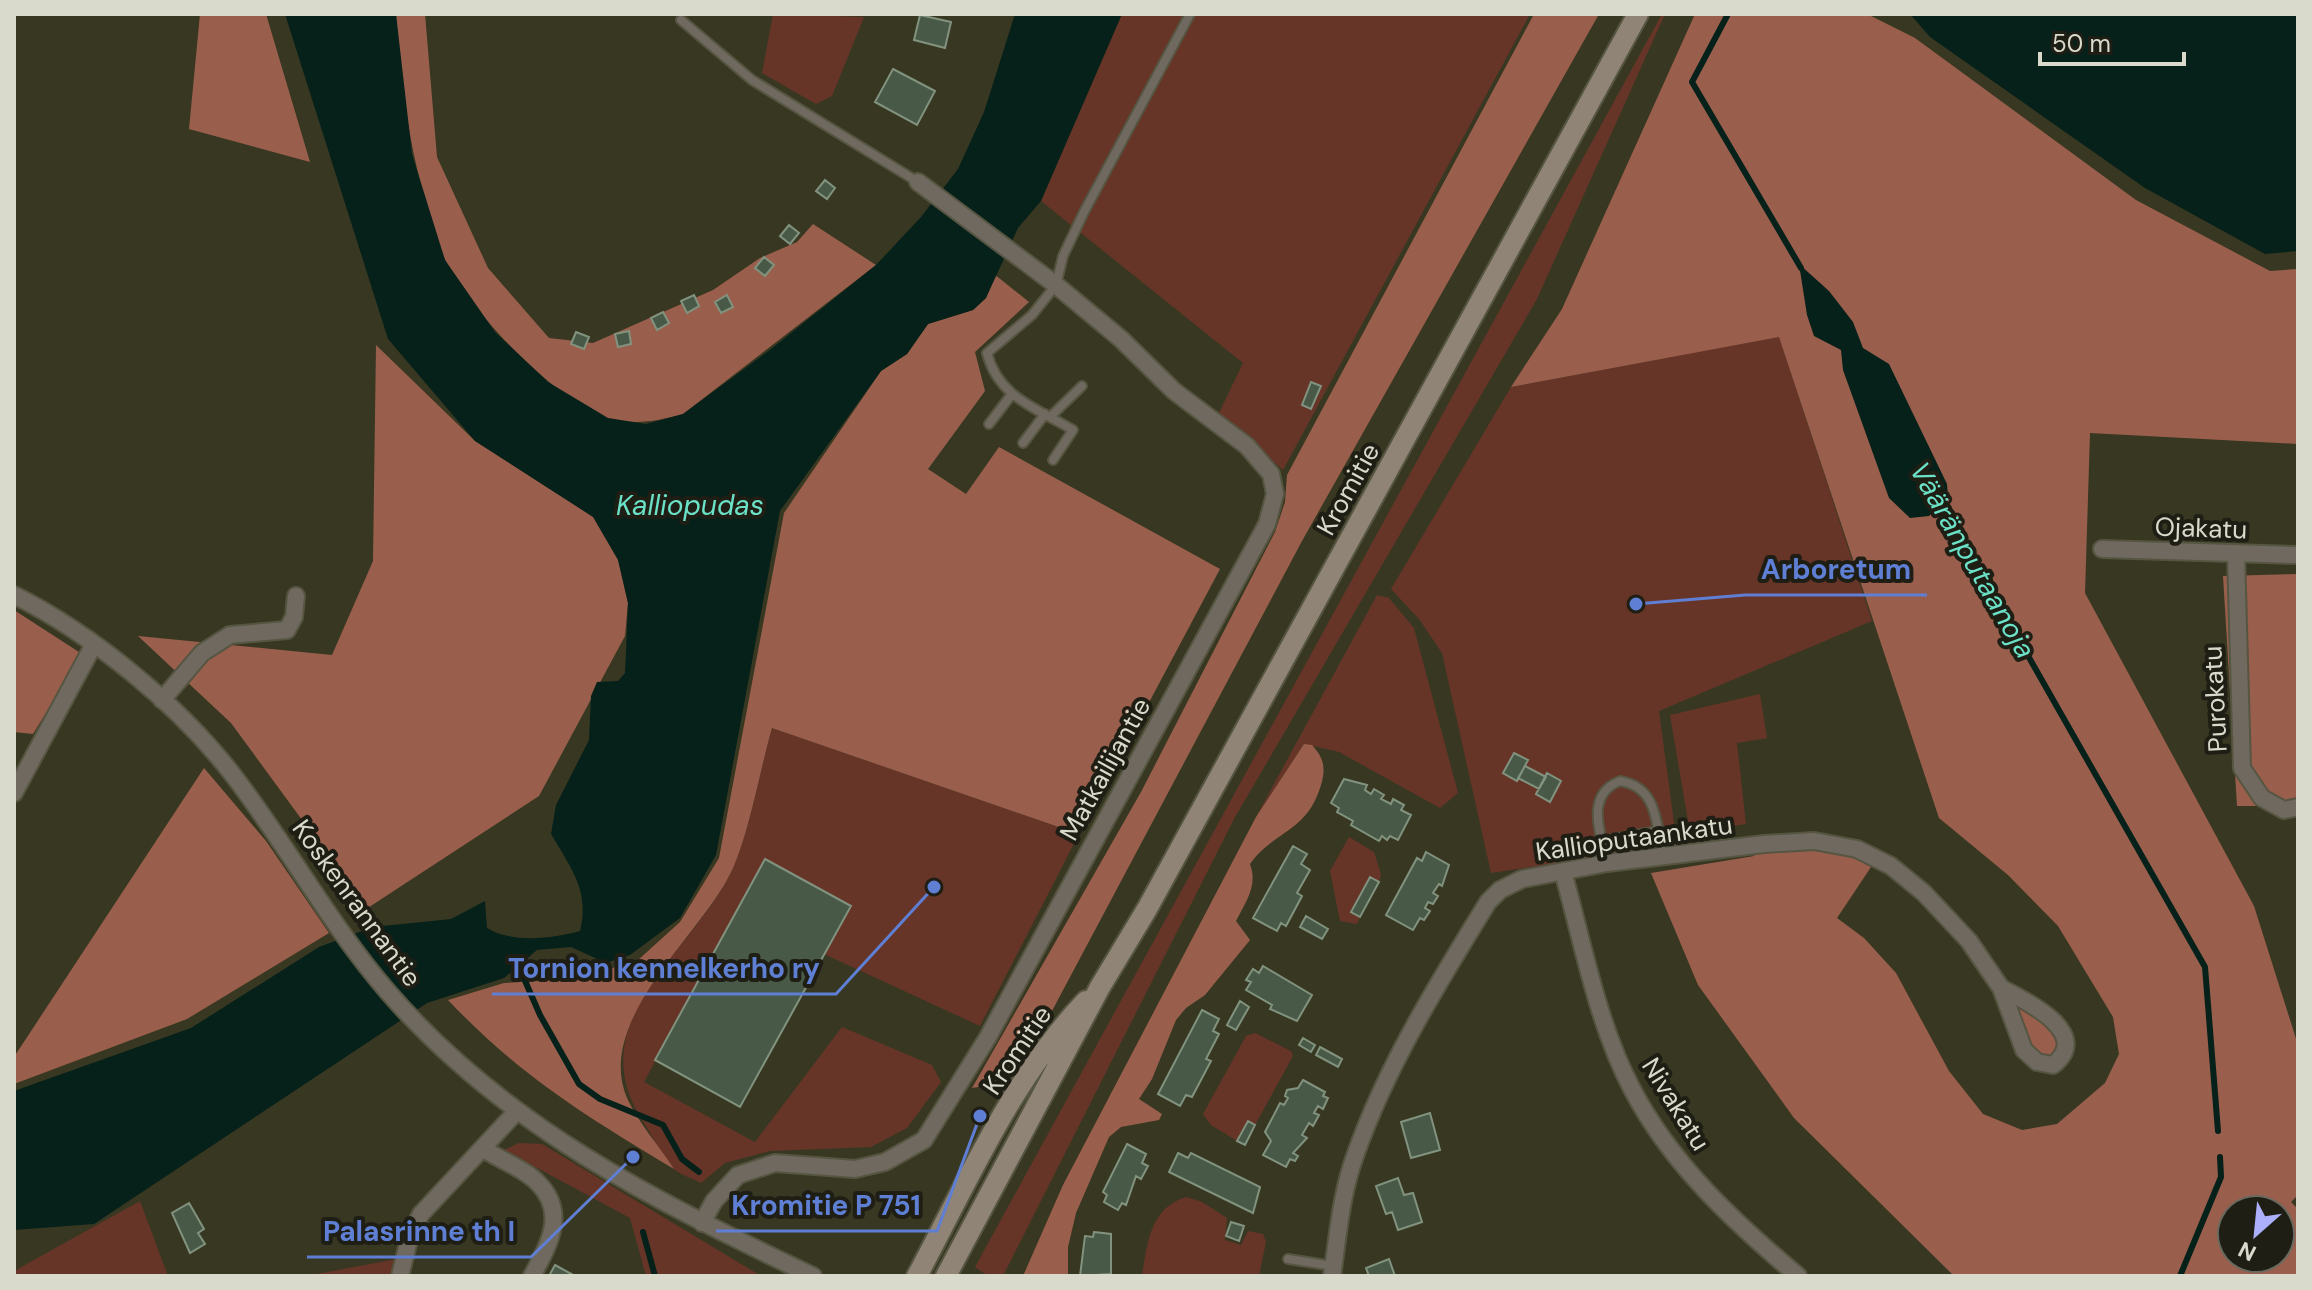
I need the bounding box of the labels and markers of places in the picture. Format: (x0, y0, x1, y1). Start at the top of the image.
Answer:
callout: Arboretum (1745, 543, 1927, 595)
callout: Tornion kennelkerho ry (492, 942, 836, 994)
callout: Kromitie P 751 (716, 1179, 937, 1231)
callout: Palasrinne th I (307, 1205, 531, 1257)

